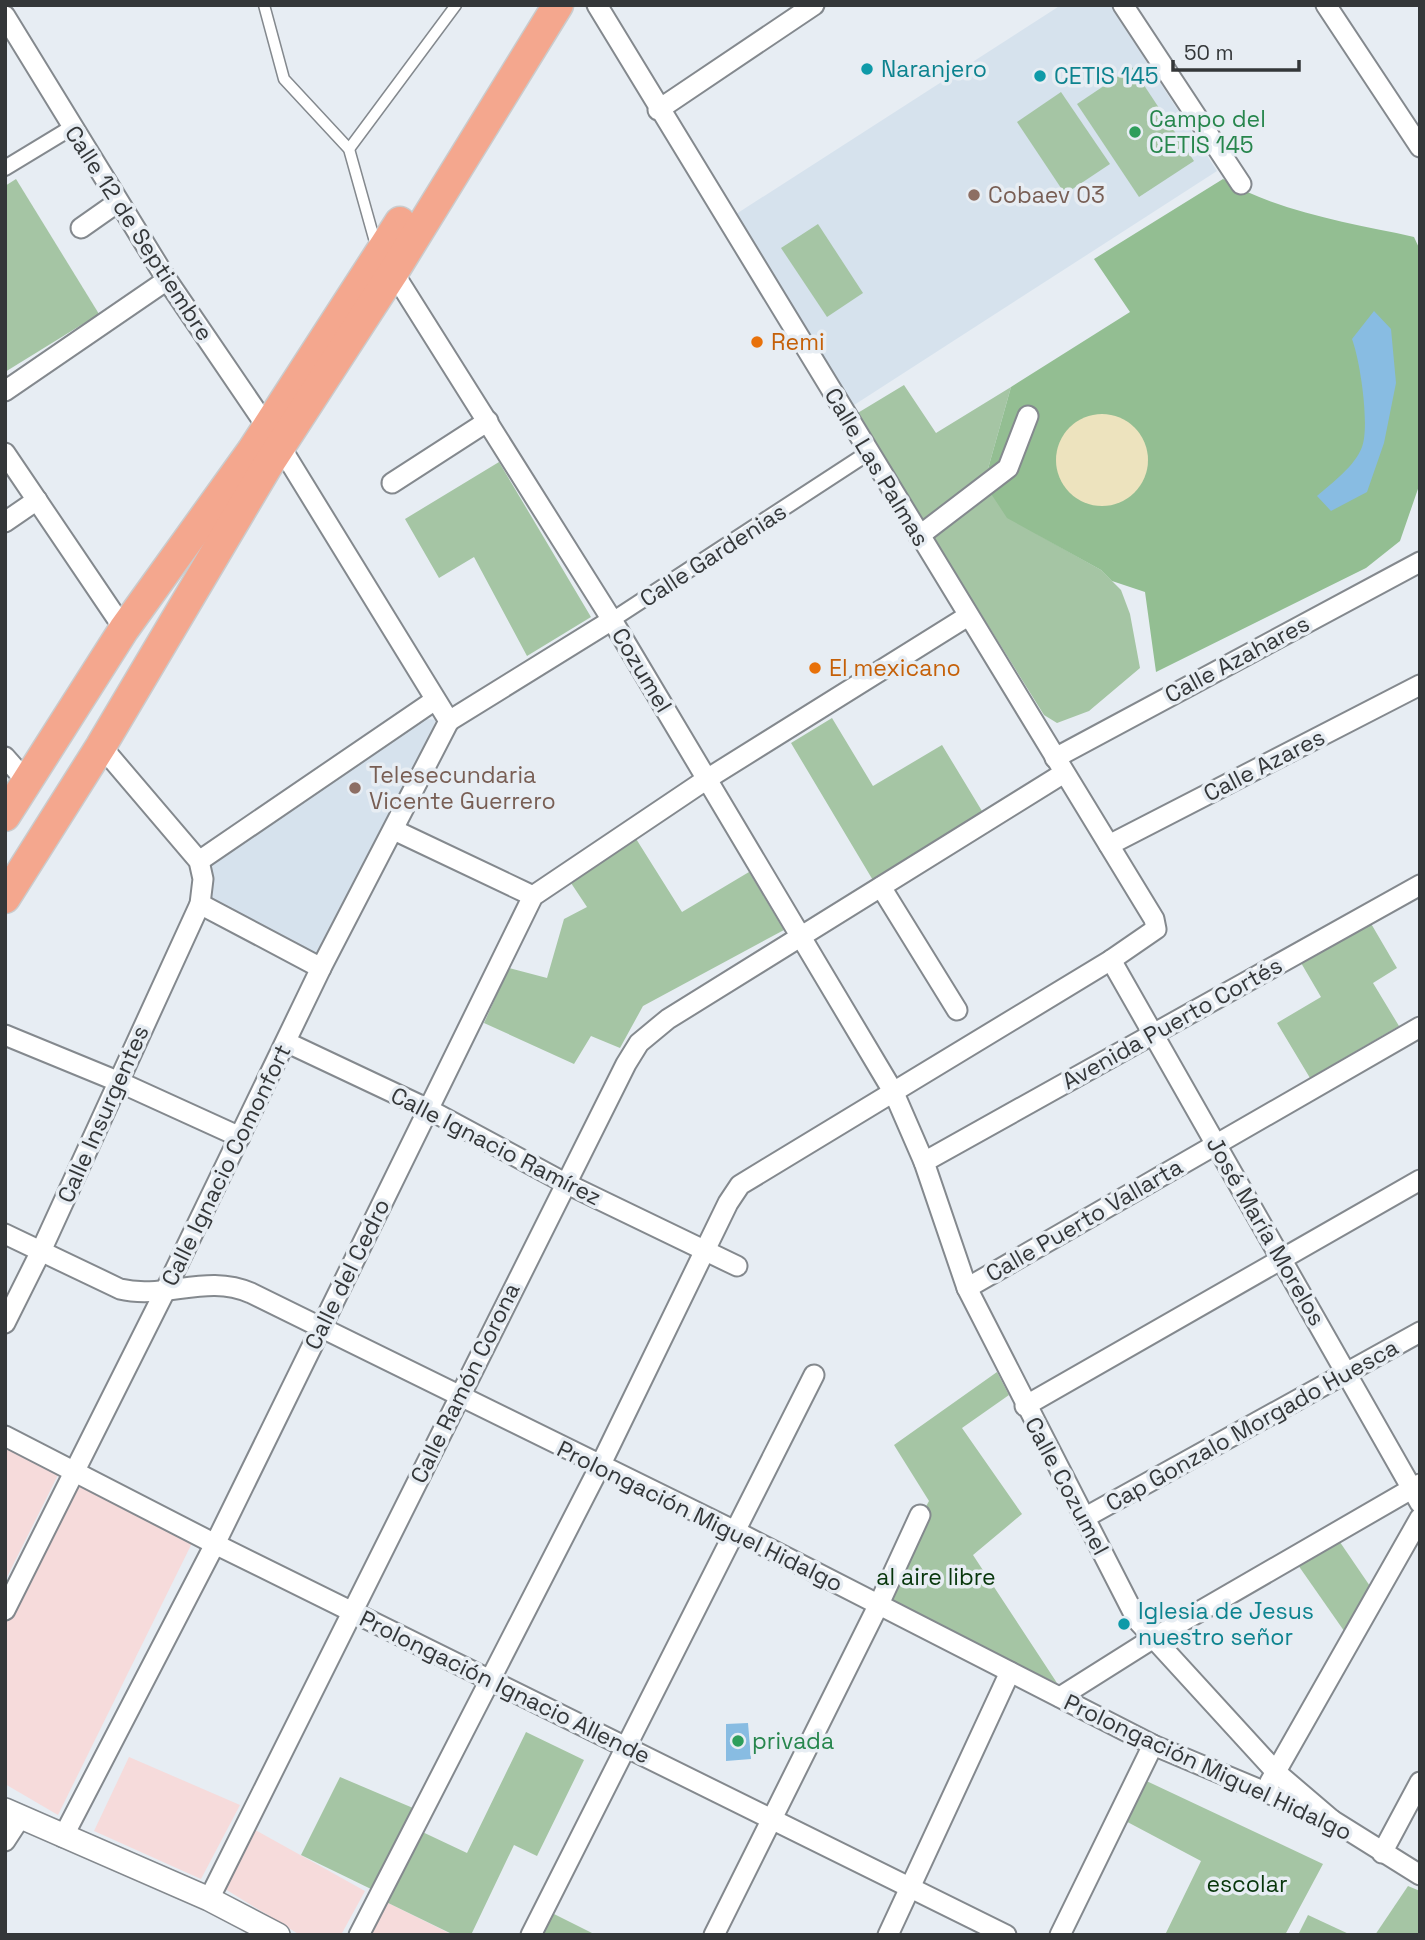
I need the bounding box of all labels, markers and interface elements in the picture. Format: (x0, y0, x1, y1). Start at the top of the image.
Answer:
scale bar (1173, 28, 1299, 72)
text: 50 m (1184, 39, 1234, 66)
place label: Naranjero (881, 54, 987, 84)
marker: Naranjero (859, 61, 875, 77)
place label: CETIS 145 (1054, 61, 1159, 91)
marker: CETIS 145 (1032, 68, 1048, 84)
place label: Campo del CETIS 145 (1149, 104, 1266, 160)
street label: Calle 12 de Septiembre (58, 120, 220, 346)
marker: Campo del CETIS 145 (1127, 124, 1143, 140)
place label: Cobaev 03 (988, 180, 1105, 210)
marker: Cobaev 03 (966, 187, 982, 203)
place label: Remi (771, 327, 825, 357)
marker: Remi (749, 334, 765, 350)
street label: Calle Las Palmas (818, 382, 936, 552)
street label: Calle Gardenias (634, 496, 792, 614)
street label: Calle Azahares (1160, 608, 1314, 710)
street label: Cozumel (605, 622, 679, 718)
place label: El mexicano (829, 653, 961, 683)
marker: El mexicano (807, 660, 823, 676)
street label: Calle Azares (1198, 722, 1330, 808)
place label: Telesecundaria Vicente Guerrero (369, 760, 556, 816)
marker: Telesecundaria Vicente Guerrero (347, 780, 363, 796)
street label: Avenida Puerto Cortés (1057, 950, 1287, 1096)
street label: Calle Insurgentes (50, 1021, 156, 1207)
street label: Calle Ignacio Comonfort (154, 1039, 298, 1291)
street label: Calle Ignacio Ramírez (386, 1080, 606, 1212)
street label: José María Morelos (1200, 1131, 1332, 1331)
street label: Calle Puerto Vallarta (980, 1151, 1188, 1289)
street label: Calle del Cedro (297, 1194, 397, 1354)
street label: Calle Ramón Corona (403, 1278, 527, 1488)
street label: Cap Gonzalo Morgado Huesca (1100, 1332, 1404, 1518)
street label: Calle Cozumel (1018, 1412, 1116, 1560)
street label: Prolongación Miguel Hidalgo (552, 1434, 848, 1598)
park label: al aire libre (876, 1562, 996, 1592)
place label: Iglesia de Jesus nuestro señor (1138, 1596, 1314, 1652)
street label: Prolongación Ignacio Allende (355, 1603, 655, 1771)
marker: Iglesia de Jesus nuestro señor (1116, 1616, 1132, 1632)
street label: Prolongación Miguel Hidalgo (1059, 1687, 1357, 1847)
place label: privada (752, 1726, 834, 1756)
marker: privada (730, 1733, 746, 1749)
park label: escolar (1206, 1869, 1288, 1899)

